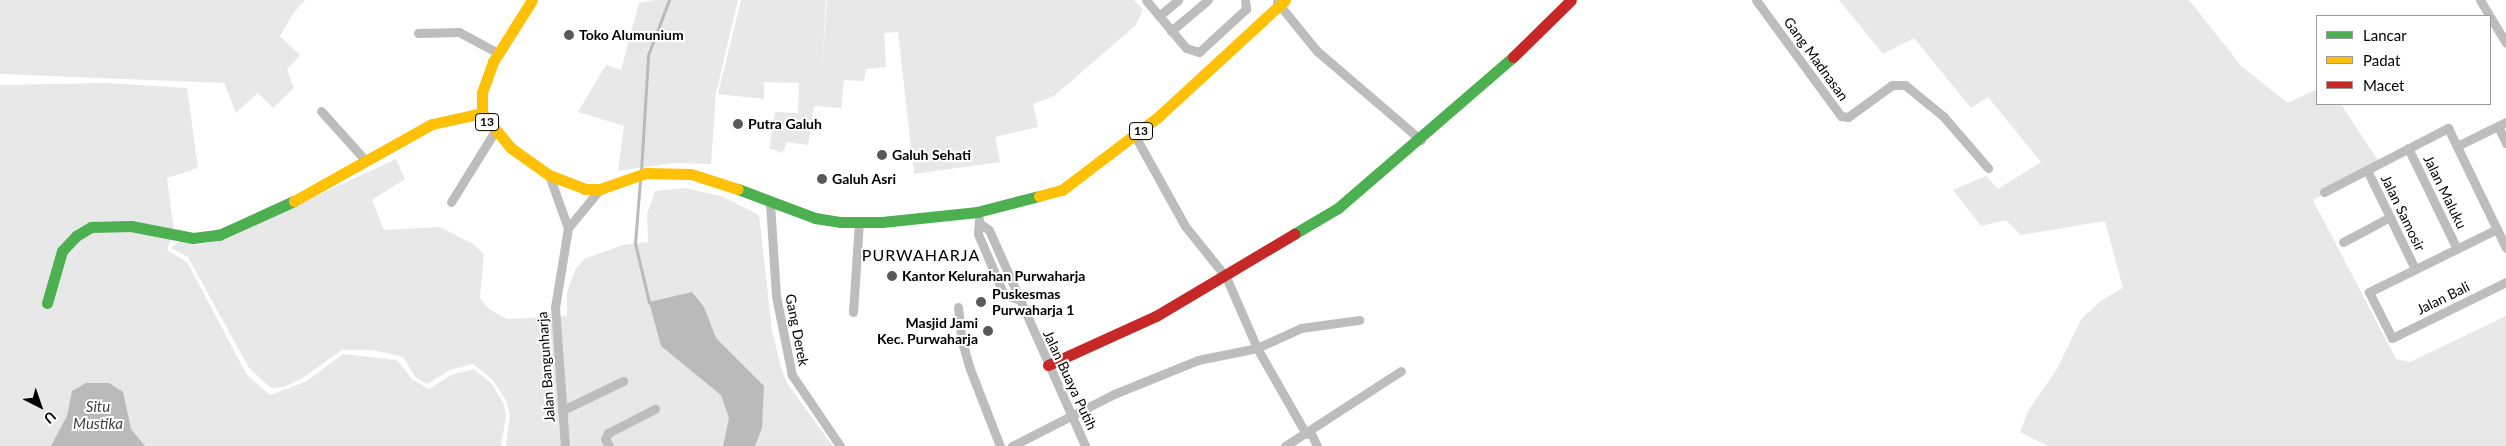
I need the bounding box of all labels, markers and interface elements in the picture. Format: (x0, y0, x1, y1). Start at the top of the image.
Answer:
street label: Gang Madnasan (1780, 14, 1852, 104)
legend (2316, 15, 2491, 105)
text: Lancar (2363, 26, 2407, 44)
place label: Toko Alumunium (579, 27, 684, 43)
marker: Toko Alumunium (563, 29, 575, 41)
text: Padat (2363, 51, 2400, 69)
text: Macet (2363, 76, 2404, 94)
road number: 13 (474, 112, 500, 132)
place label: Putra Galuh (748, 116, 822, 132)
marker: Putra Galuh (732, 118, 744, 130)
road number: 13 (1128, 122, 1154, 140)
place label: Galuh Sehati (892, 147, 971, 163)
marker: Galuh Sehati (876, 149, 888, 161)
street label: Jalan Maluku (2420, 152, 2470, 232)
place label: Galuh Asri (832, 171, 897, 187)
street label: Jalan Samosir (2377, 172, 2429, 254)
marker: Galuh Asri (816, 173, 828, 185)
district label: PURWAHARJA (861, 245, 981, 265)
place label: Kantor Kelurahan Purwaharja (902, 268, 1086, 284)
marker: Kantor Kelurahan Purwaharja (886, 270, 898, 282)
street label: Jalan Bali (2414, 278, 2472, 318)
place label: Puskesmas Purwaharja 1 (992, 286, 1074, 318)
street label: Gang Derek (782, 293, 812, 367)
marker: Puskesmas Purwaharja 1 (974, 295, 988, 309)
street label: Jalan Bangunharja (534, 311, 558, 423)
place label: Masjid Jami Kec. Purwaharja (877, 315, 978, 348)
marker: Masjid Jami Kec. Purwaharja (982, 325, 994, 337)
street label: Jalan Buaya Putih (1040, 328, 1100, 432)
north arrow (15, 381, 65, 431)
water label: Situ Mustika (73, 397, 123, 432)
text: U (41, 408, 60, 428)

